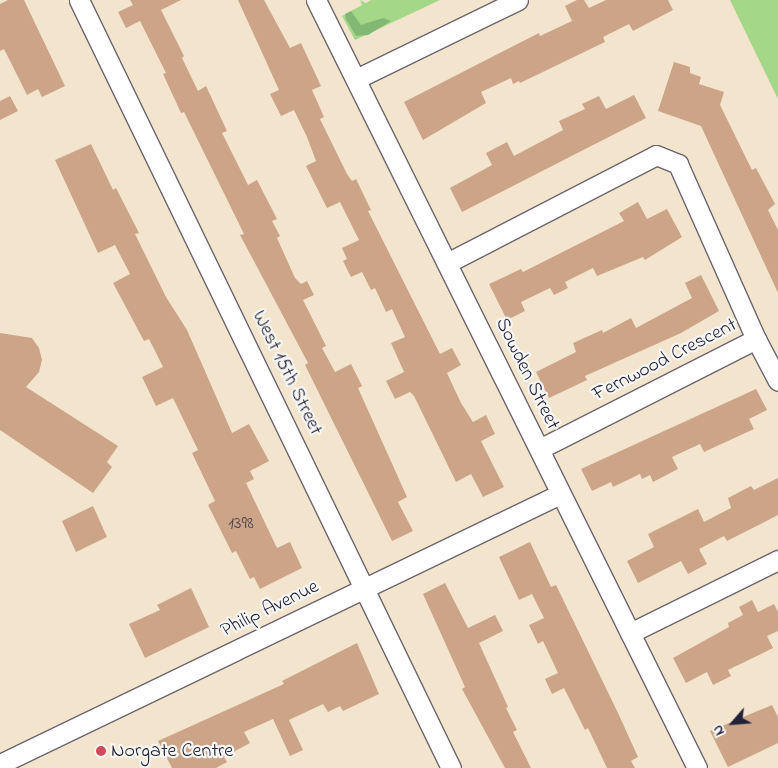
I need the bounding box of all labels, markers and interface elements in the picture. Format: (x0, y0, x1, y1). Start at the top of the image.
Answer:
street label: West 15th Street (246, 307, 328, 439)
street label: Fernwood Crescent (589, 313, 741, 407)
street label: Sowden Street (490, 314, 564, 434)
house number: 1398 (228, 513, 254, 535)
street label: Philip Avenue (217, 575, 323, 643)
north arrow (708, 698, 758, 748)
text: N (708, 721, 731, 739)
place label: Norgate Centre (111, 739, 233, 763)
marker: Norgate Centre (95, 745, 107, 757)

